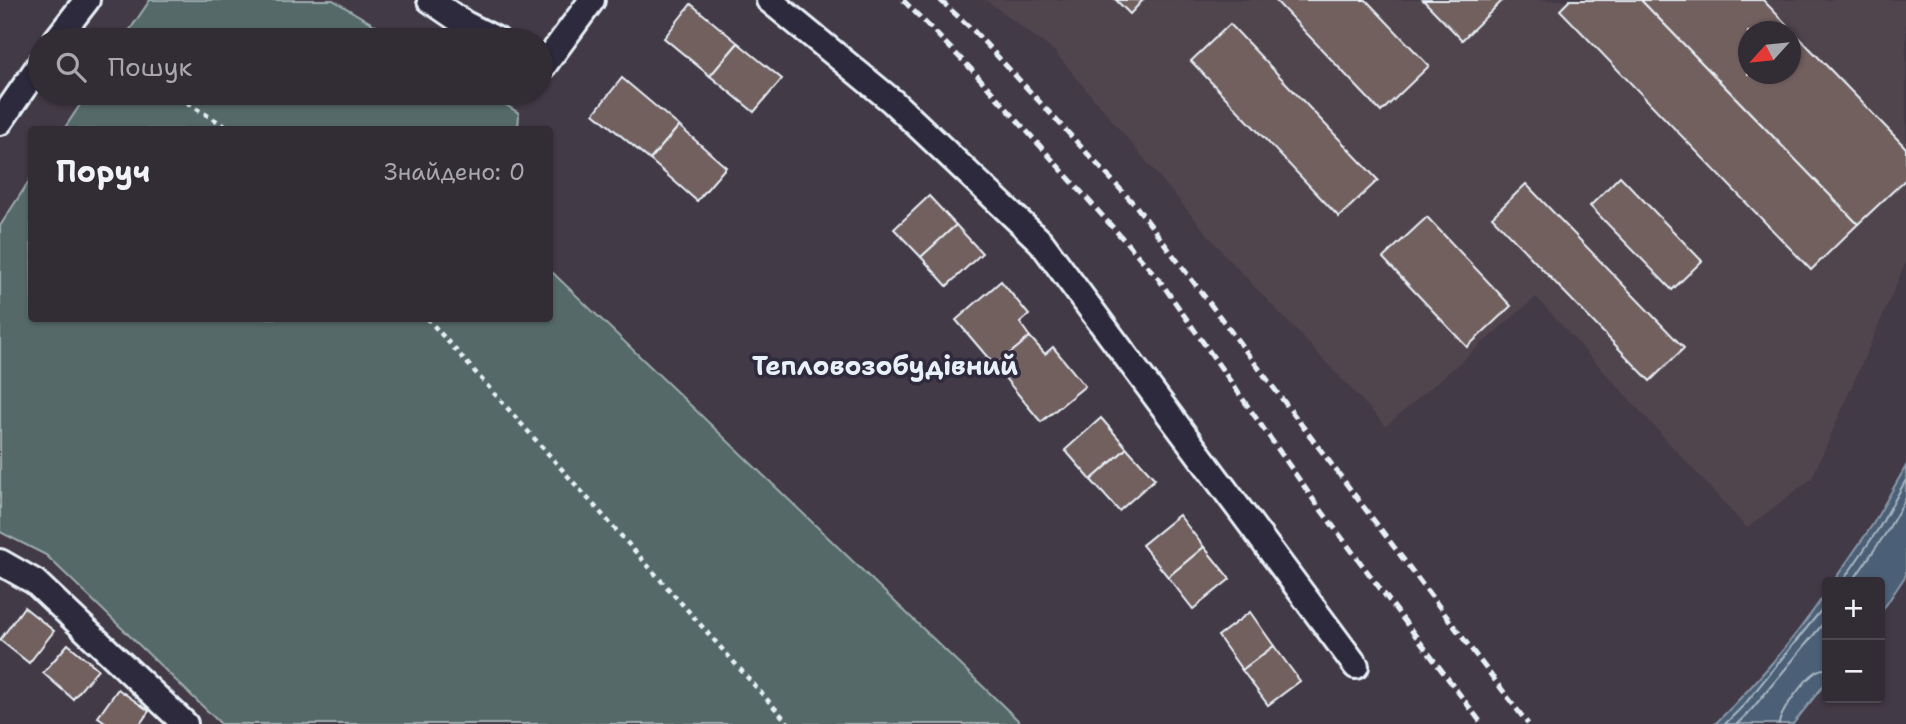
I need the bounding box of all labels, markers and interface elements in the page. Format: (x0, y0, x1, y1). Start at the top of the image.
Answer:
north arrow (1738, 21, 1801, 84)
search box (28, 28, 553, 105)
icon: search (52, 48, 90, 86)
text: Пошук (108, 49, 192, 84)
text: Поруч (56, 151, 150, 192)
text: Знайдено: 0 (384, 157, 525, 187)
district label: Тепловозобудівний (752, 348, 1018, 383)
map controls (1822, 577, 1885, 703)
button: + (1822, 577, 1885, 640)
button: − (1822, 640, 1885, 703)

